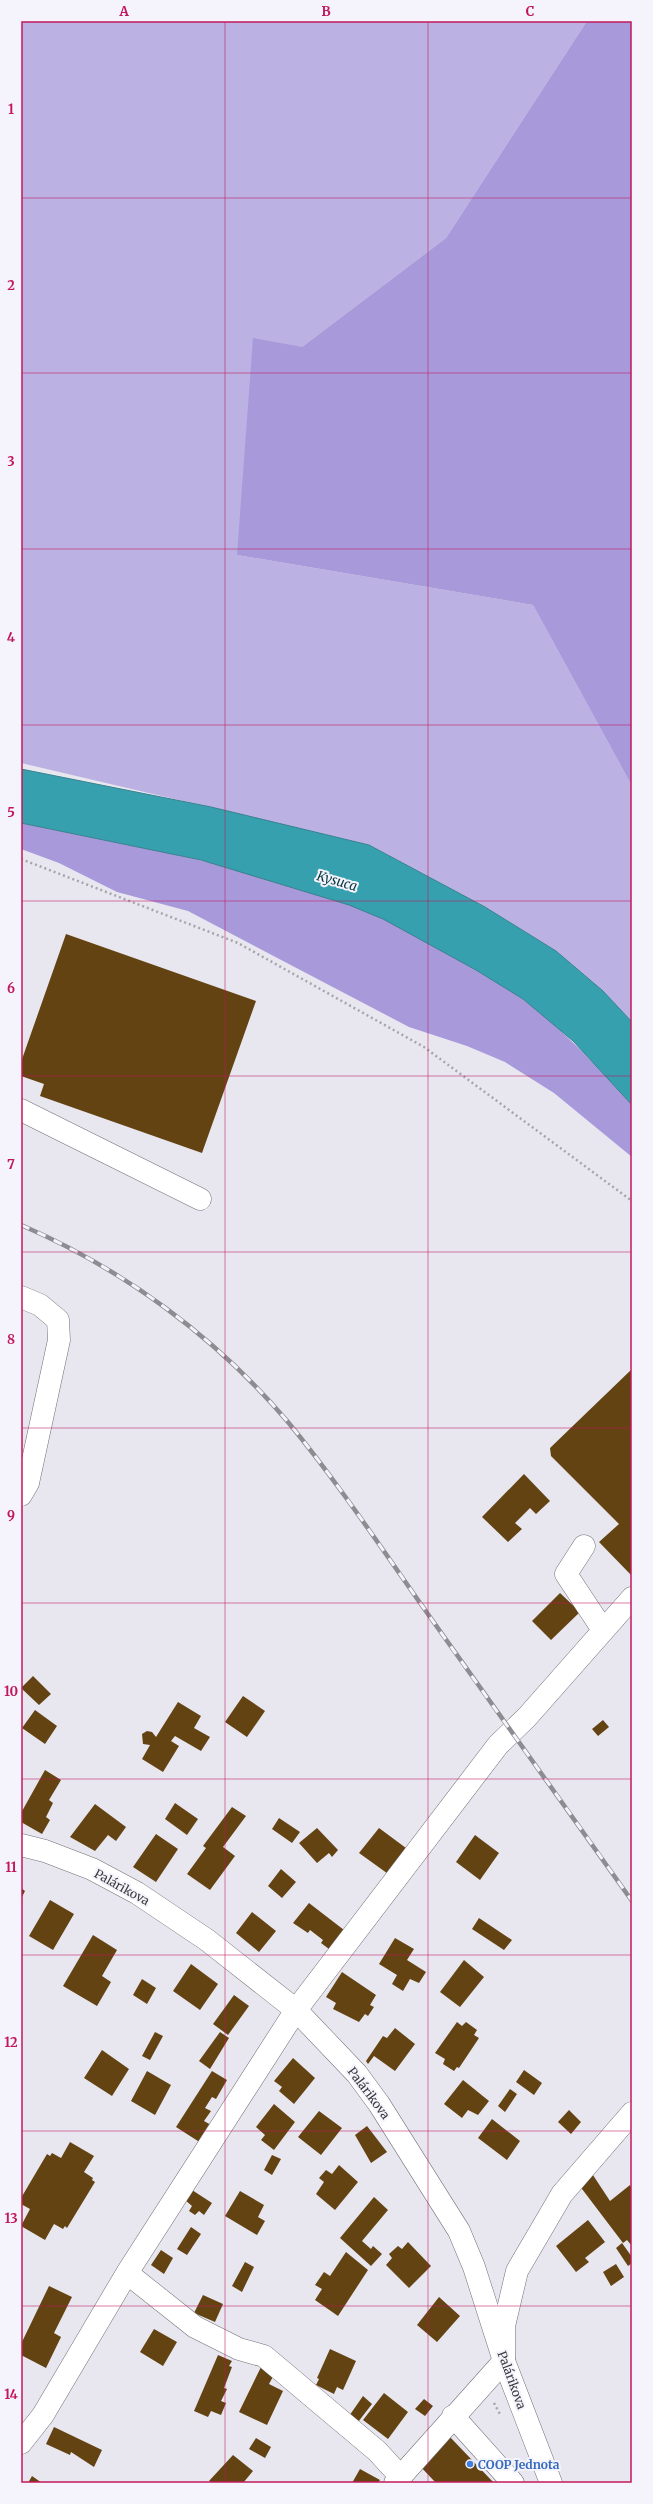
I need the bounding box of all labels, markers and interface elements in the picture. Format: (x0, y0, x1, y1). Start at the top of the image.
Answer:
text: A (118, 3, 129, 20)
text: B (321, 3, 331, 20)
text: C (526, 3, 535, 20)
text: 1 (8, 101, 14, 118)
text: 2 (7, 277, 15, 294)
text: 3 (7, 453, 15, 470)
text: 4 (7, 629, 16, 646)
text: 5 (7, 804, 15, 821)
water label: Kysuca (314, 867, 359, 895)
text: 6 (7, 980, 15, 997)
text: 7 (7, 1156, 15, 1173)
text: 8 (7, 1331, 15, 1348)
text: 9 (7, 1507, 15, 1524)
text: 10 (4, 1683, 18, 1700)
text: 11 (5, 1859, 17, 1876)
street label: Palárikova (92, 1866, 153, 1909)
text: 12 (4, 2034, 18, 2051)
street label: Palárikova (345, 2064, 394, 2122)
text: 13 (4, 2210, 18, 2227)
street label: Palárikova (495, 2349, 530, 2412)
text: 14 (4, 2386, 19, 2403)
place label: COOP Jednota (478, 2457, 560, 2472)
marker: COOP Jednota (465, 2459, 475, 2469)

